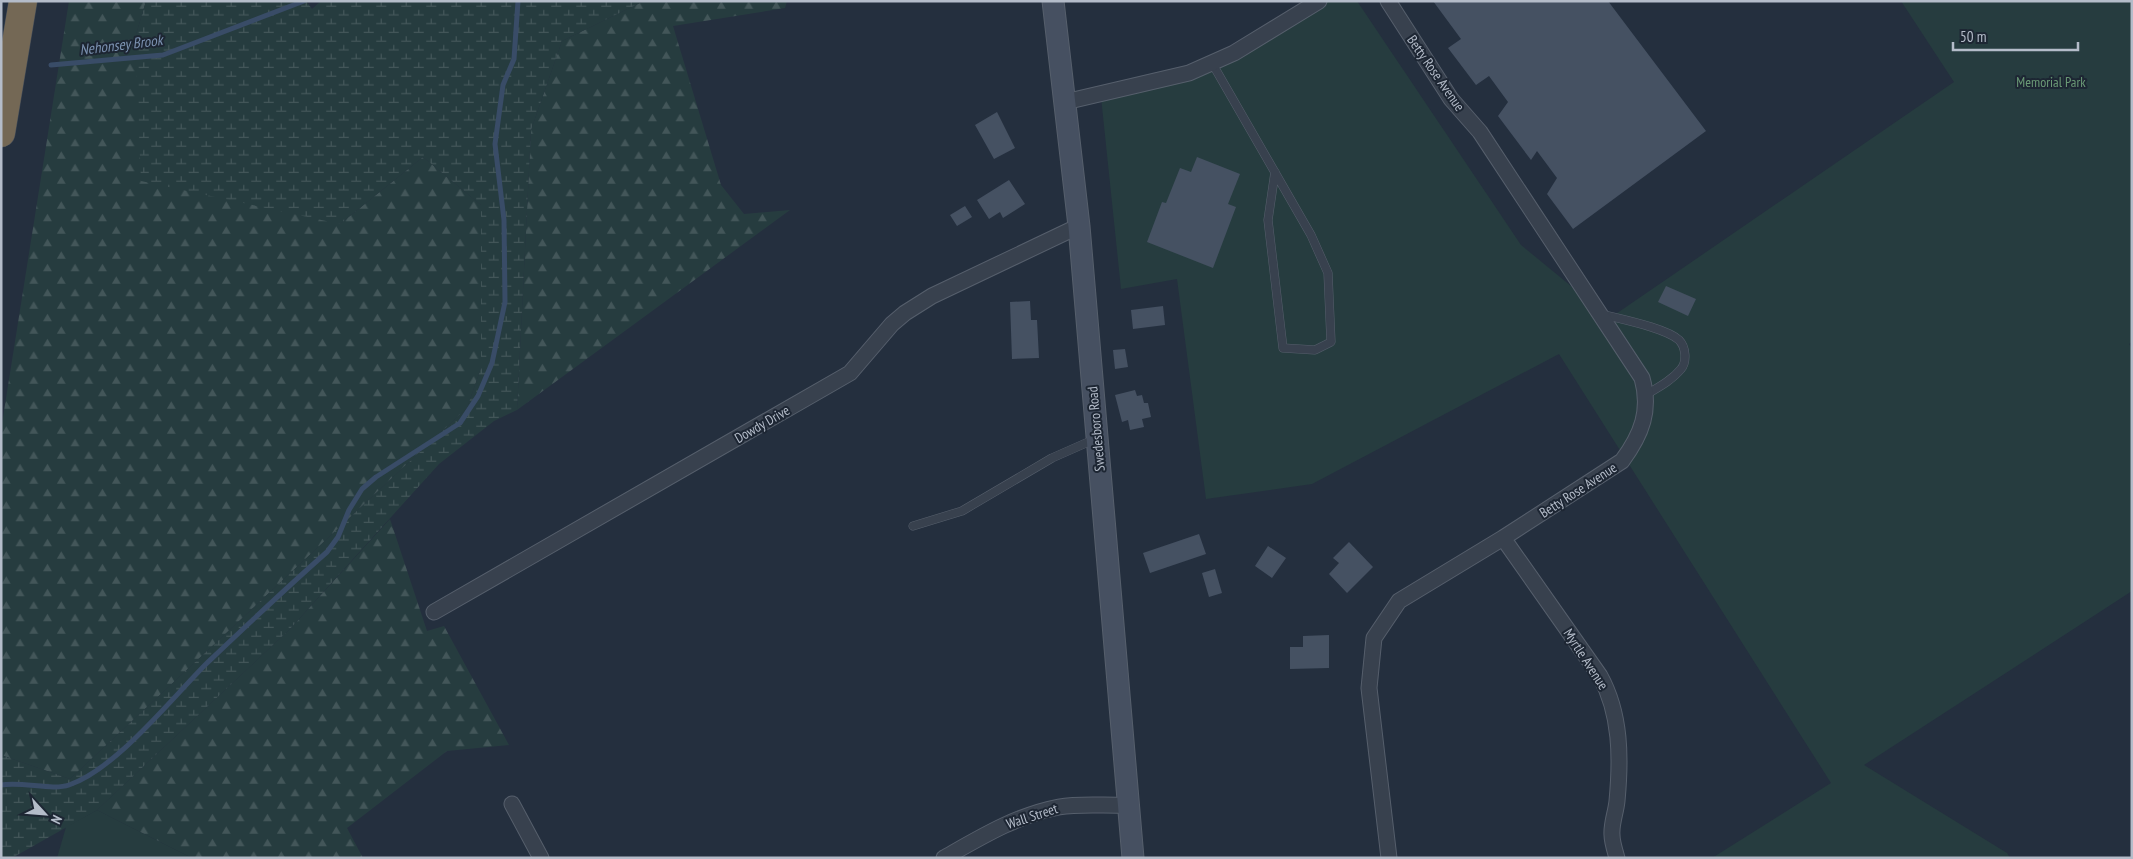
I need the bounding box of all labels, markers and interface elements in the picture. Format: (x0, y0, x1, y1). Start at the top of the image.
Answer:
scale bar (1953, 20, 2078, 52)
text: 50 m (1960, 27, 1986, 46)
water label: Nehonsey Brook (78, 30, 166, 59)
street label: Betty Rose Avenue (1403, 32, 1469, 115)
park label: Memorial Park (2016, 73, 2086, 91)
street label: Swedesboro Road (1083, 386, 1109, 472)
street label: Dowdy Drive (731, 401, 793, 447)
street label: Betty Rose Avenue (1536, 458, 1620, 522)
street label: Myrtle Avenue (1560, 625, 1613, 693)
north arrow (20, 789, 70, 839)
street label: Wall Street (1004, 799, 1060, 833)
text: N (47, 812, 66, 827)

